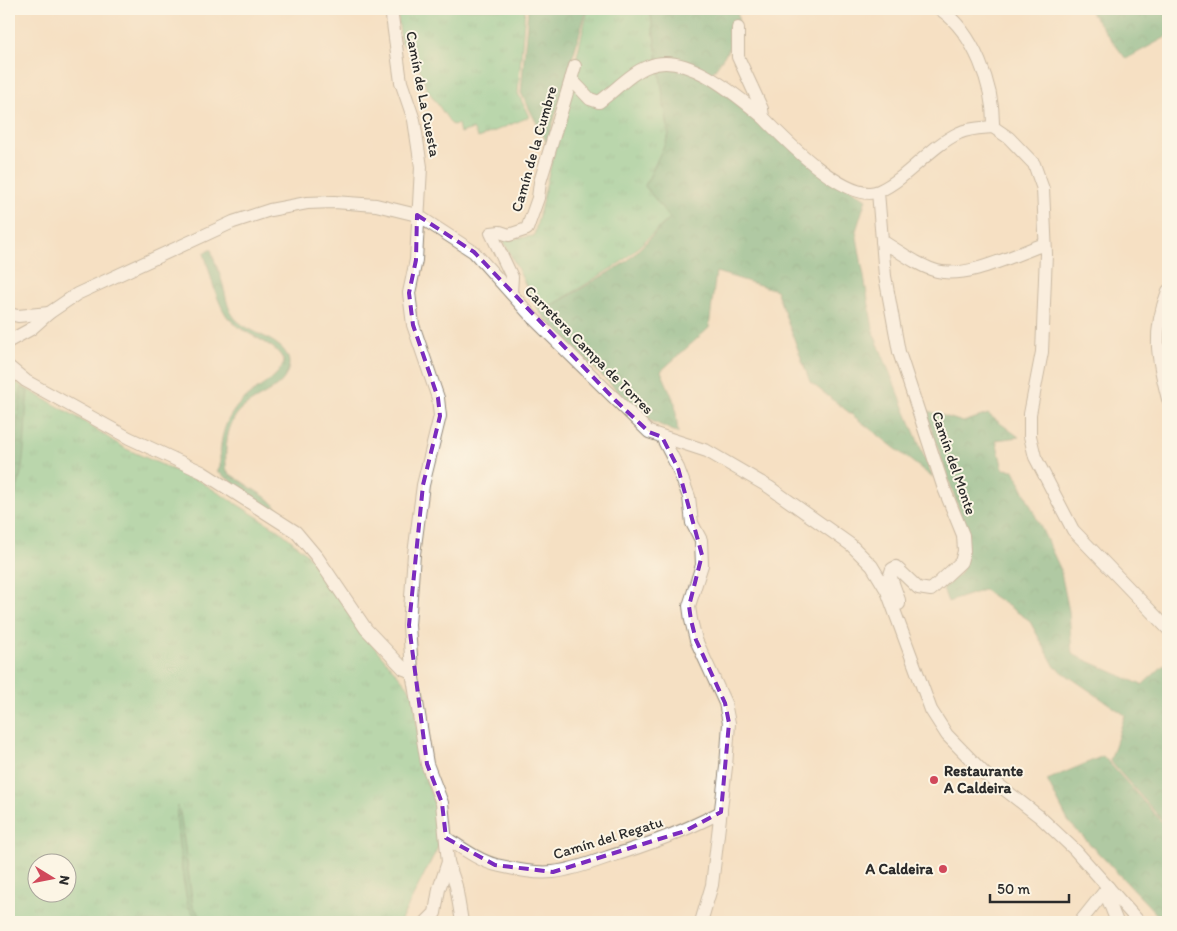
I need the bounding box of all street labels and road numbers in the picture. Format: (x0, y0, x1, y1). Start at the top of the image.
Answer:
street label: Camín de La Cuesta (402, 30, 444, 159)
street label: Camín de la Cumbre (507, 84, 561, 214)
street label: Carretera Campa de Torres (521, 282, 657, 418)
street label: Camín del Monte (928, 409, 980, 517)
street label: Camín del Regatu (551, 813, 665, 863)

